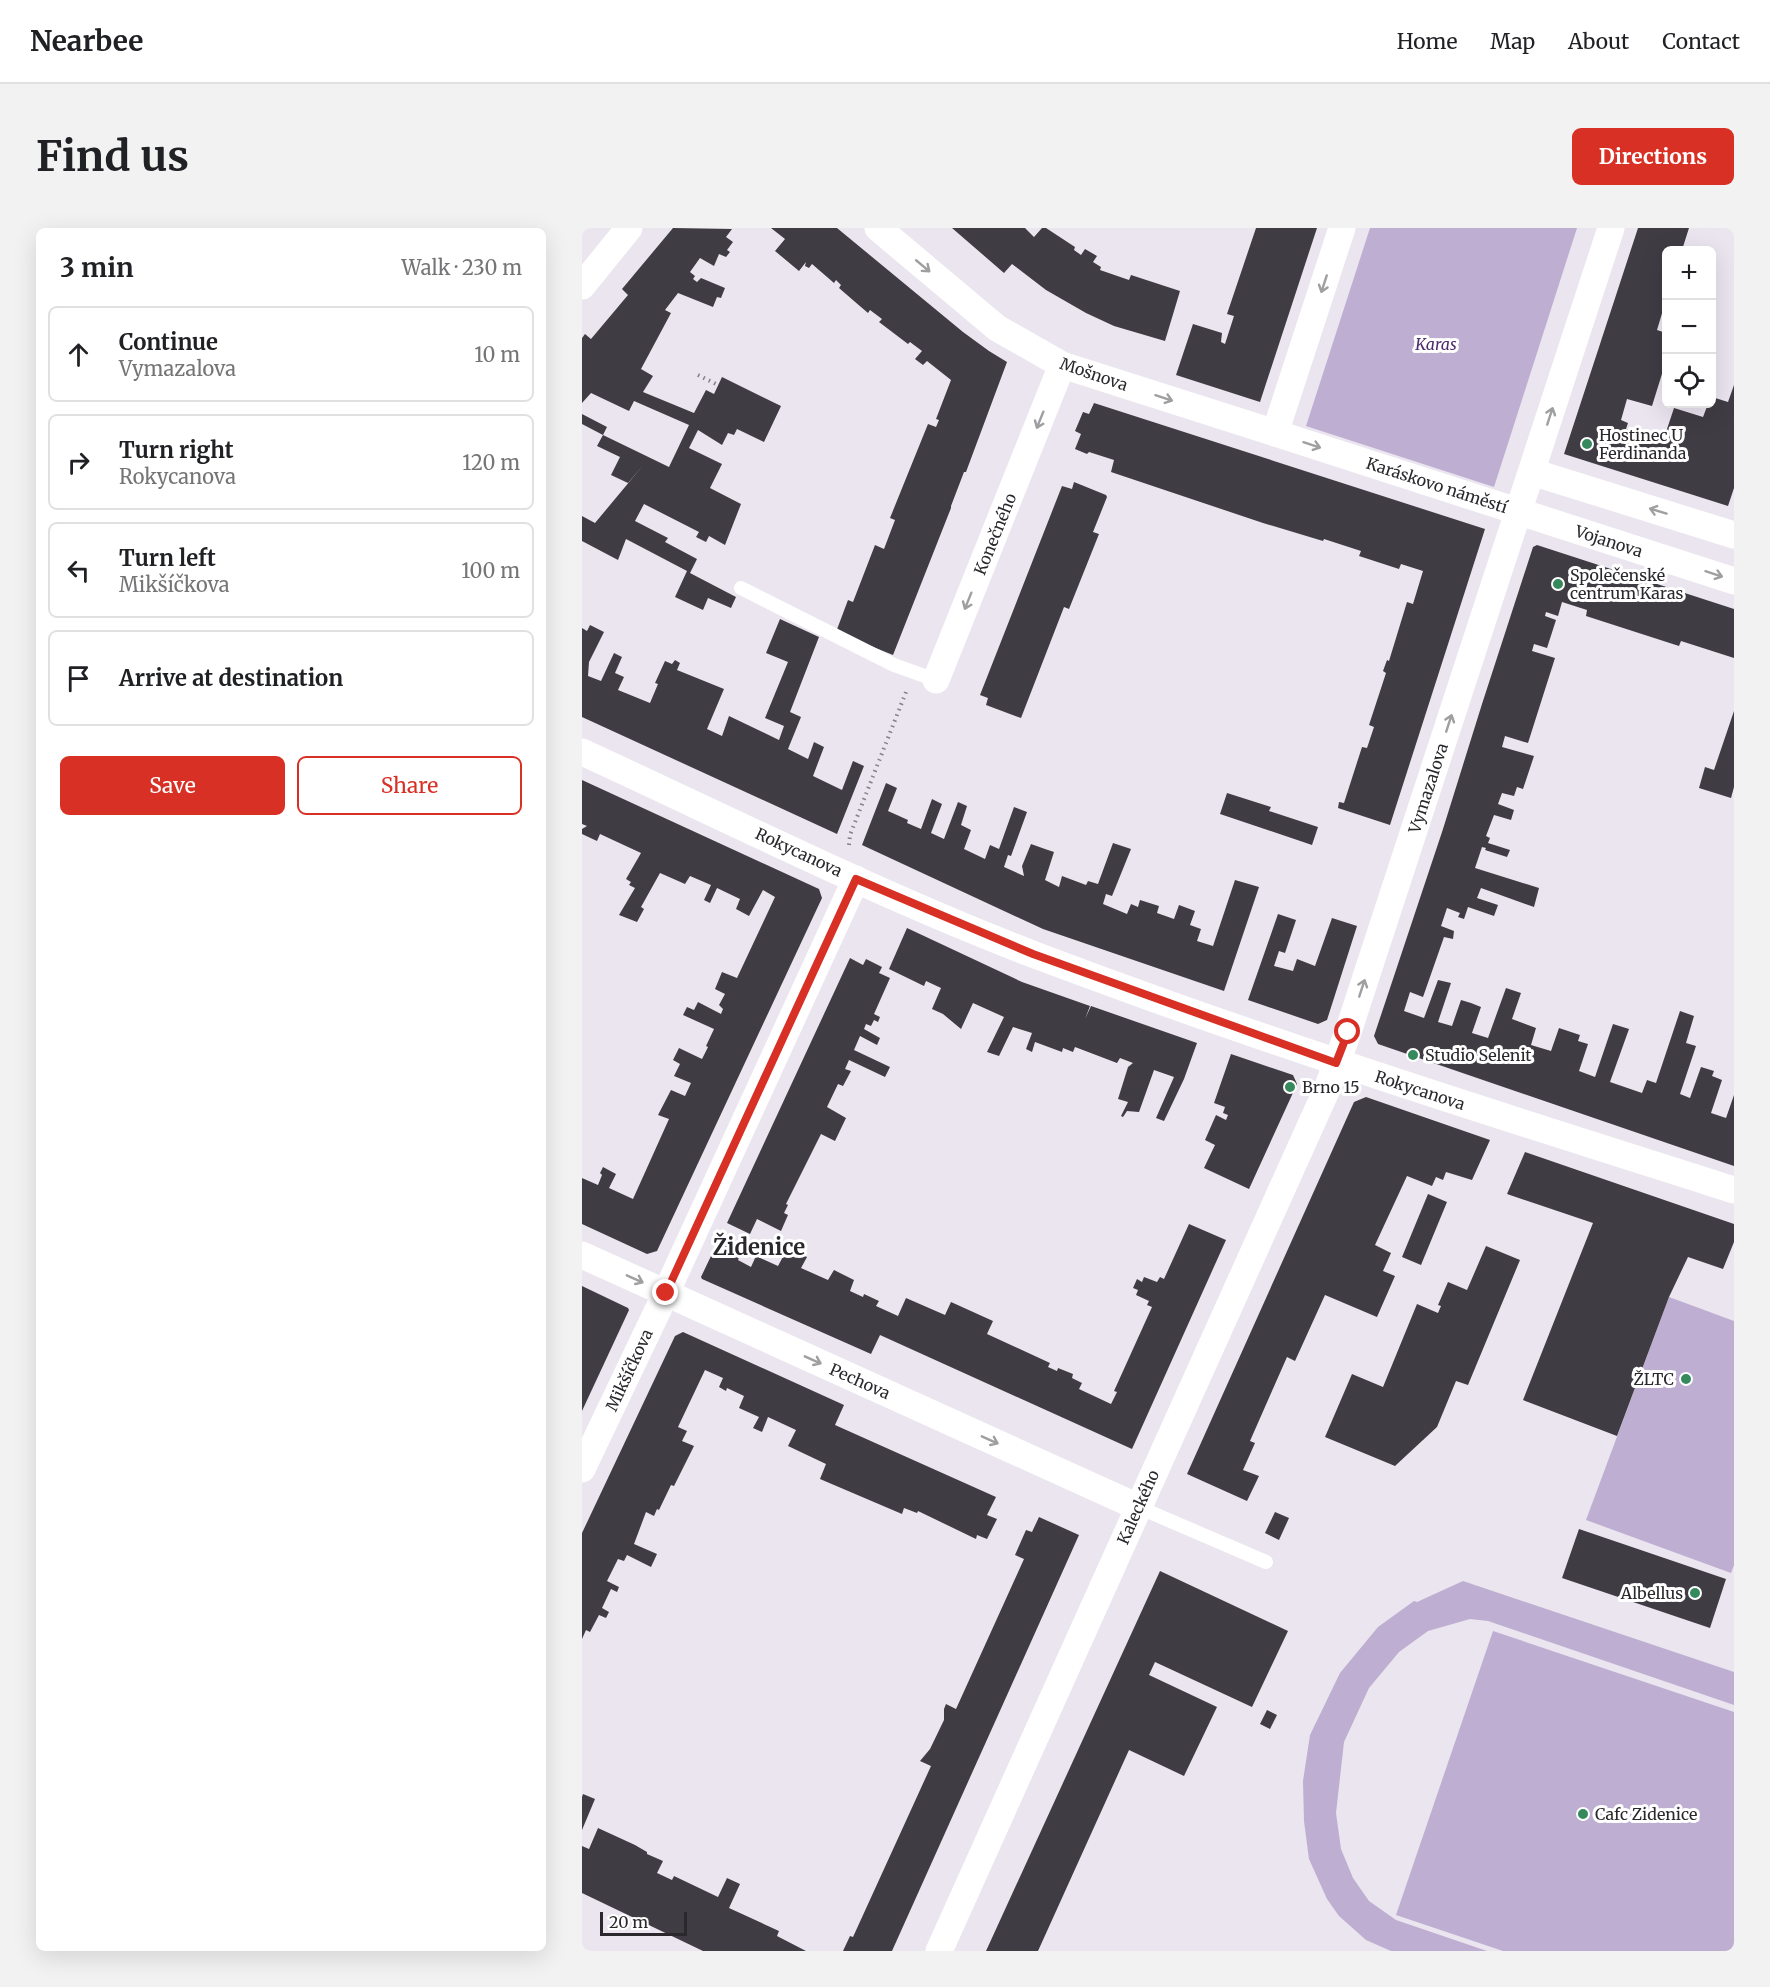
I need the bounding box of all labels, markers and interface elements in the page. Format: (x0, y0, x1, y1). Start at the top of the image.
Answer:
text: Nearbee (30, 23, 143, 59)
text: Home (1397, 28, 1457, 55)
text: Map (1490, 28, 1535, 55)
text: About (1568, 28, 1629, 55)
text: Contact (1662, 28, 1740, 55)
button: Directions (1572, 128, 1734, 185)
text: Find us (36, 130, 189, 182)
map controls (1662, 246, 1716, 408)
button: + (1662, 246, 1716, 300)
text: 3 min (60, 251, 134, 284)
text: Walk · 230 m (402, 255, 522, 280)
one-way arrow (915, 259, 931, 272)
one-way arrow (1317, 274, 1328, 293)
button: − (1662, 300, 1716, 354)
text: Continue (119, 328, 218, 356)
park label: Karas (1414, 334, 1457, 354)
icon: ahead (62, 338, 95, 371)
text: 10 m (474, 342, 520, 367)
street label: Mošnova (1058, 353, 1131, 395)
button: locate (1662, 354, 1716, 408)
text: Vymazalova (119, 356, 236, 381)
one-way arrow (1154, 393, 1173, 404)
one-way arrow (1546, 407, 1557, 426)
one-way arrow (1034, 410, 1045, 428)
place label: Hostinec U Ferdinanda (1599, 425, 1687, 463)
text: Turn right (119, 436, 233, 464)
marker: Hostinec U Ferdinanda (1580, 437, 1594, 451)
one-way arrow (1302, 440, 1321, 451)
icon: right (62, 446, 95, 479)
text: 120 m (462, 450, 520, 475)
street label: Karáskovo náměstí (1364, 453, 1511, 518)
text: Rokycanova (119, 464, 236, 489)
street label: Konečného (970, 490, 1020, 578)
one-way arrow (1649, 505, 1668, 516)
street label: Vojanova (1572, 520, 1646, 561)
text: Turn left (119, 544, 216, 572)
icon: left (62, 554, 95, 587)
text: 100 m (461, 558, 520, 583)
place label: Společenské centrum Karas (1570, 565, 1684, 603)
one-way arrow (1704, 569, 1723, 580)
text: Mikšíčkova (119, 572, 230, 597)
marker: Společenské centrum Karas (1551, 577, 1565, 591)
one-way arrow (962, 591, 973, 609)
icon: arrive (62, 662, 95, 695)
text: Arrive at destination (119, 664, 343, 692)
one-way arrow (1445, 714, 1456, 733)
street label: Vymazalova (1404, 740, 1452, 837)
button: Save (60, 756, 285, 815)
button: Share (297, 756, 522, 815)
street label: Rokycanova (752, 823, 846, 881)
one-way arrow (1358, 979, 1369, 998)
route start (1334, 1018, 1360, 1044)
place label: Studio Selenit (1425, 1045, 1532, 1065)
marker: Studio Selenit (1406, 1048, 1420, 1062)
street label: Rokycanova (1372, 1066, 1468, 1114)
place label: Brno 15 (1302, 1077, 1360, 1097)
marker: Brno 15 (1283, 1080, 1297, 1094)
district label: Židenice (713, 1232, 805, 1261)
one-way arrow (626, 1274, 644, 1285)
route end (652, 1279, 678, 1305)
street label: Mikšíčkova (601, 1325, 657, 1414)
one-way arrow (803, 1354, 821, 1366)
street label: Pechova (827, 1359, 894, 1403)
place label: ŽLTC (1633, 1369, 1674, 1389)
marker: ŽLTC (1679, 1372, 1693, 1386)
one-way arrow (981, 1435, 999, 1446)
street label: Kaleckého (1113, 1467, 1163, 1547)
place label: Albellus (1620, 1583, 1683, 1603)
marker: Albellus (1688, 1586, 1702, 1600)
place label: Cafc Zidenice (1595, 1804, 1697, 1824)
marker: Cafc Zidenice (1576, 1807, 1590, 1821)
scale bar (600, 1909, 687, 1936)
text: 20 m (609, 1912, 648, 1932)

